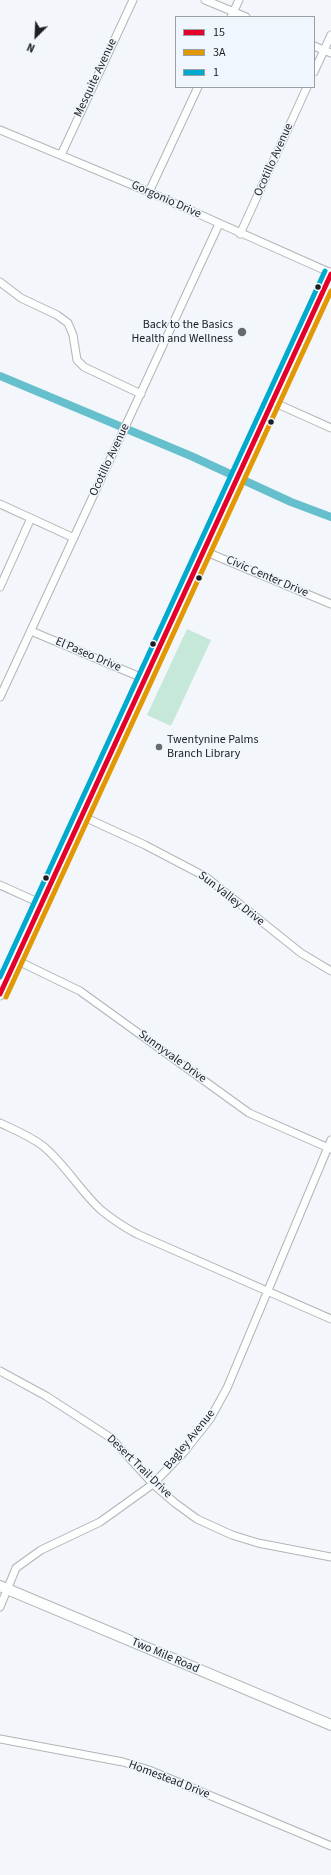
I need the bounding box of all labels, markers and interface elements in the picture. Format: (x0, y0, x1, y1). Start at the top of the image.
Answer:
north arrow (16, 16, 56, 56)
legend (175, 16, 315, 88)
text: 15 (213, 24, 225, 41)
street label: Mesquite Avenue (71, 36, 121, 120)
text: N (25, 39, 37, 56)
text: 3A (213, 44, 225, 61)
text: 1 (213, 64, 219, 81)
street label: Ocotillo Avenue (251, 121, 297, 199)
street label: Gorgonio Drive (129, 178, 203, 222)
unlabelled marker (313, 282, 323, 292)
place label: Back to the Basics Health and Wellness (132, 318, 233, 346)
marker: Back to the Basics Health and Wellness (236, 326, 248, 338)
unlabelled marker (266, 417, 276, 427)
street label: Ocotillo Avenue (87, 421, 133, 499)
street label: Civic Center Drive (224, 553, 310, 601)
unlabelled marker (194, 573, 204, 583)
street label: El Paseo Drive (53, 635, 123, 675)
unlabelled marker (148, 639, 158, 649)
place label: Twentynine Palms Branch Library (167, 733, 259, 761)
marker: Twentynine Palms Branch Library (154, 742, 164, 752)
street label: Sun Valley Drive (195, 869, 267, 929)
unlabelled marker (41, 873, 51, 883)
street label: Sunnyvale Drive (135, 1028, 209, 1086)
street label: Bagley Avenue (161, 1407, 219, 1473)
street label: Desert Trail Drive (103, 1432, 175, 1502)
street label: Two Mile Road (129, 1635, 201, 1677)
street label: Homestead Drive (126, 1758, 212, 1802)

